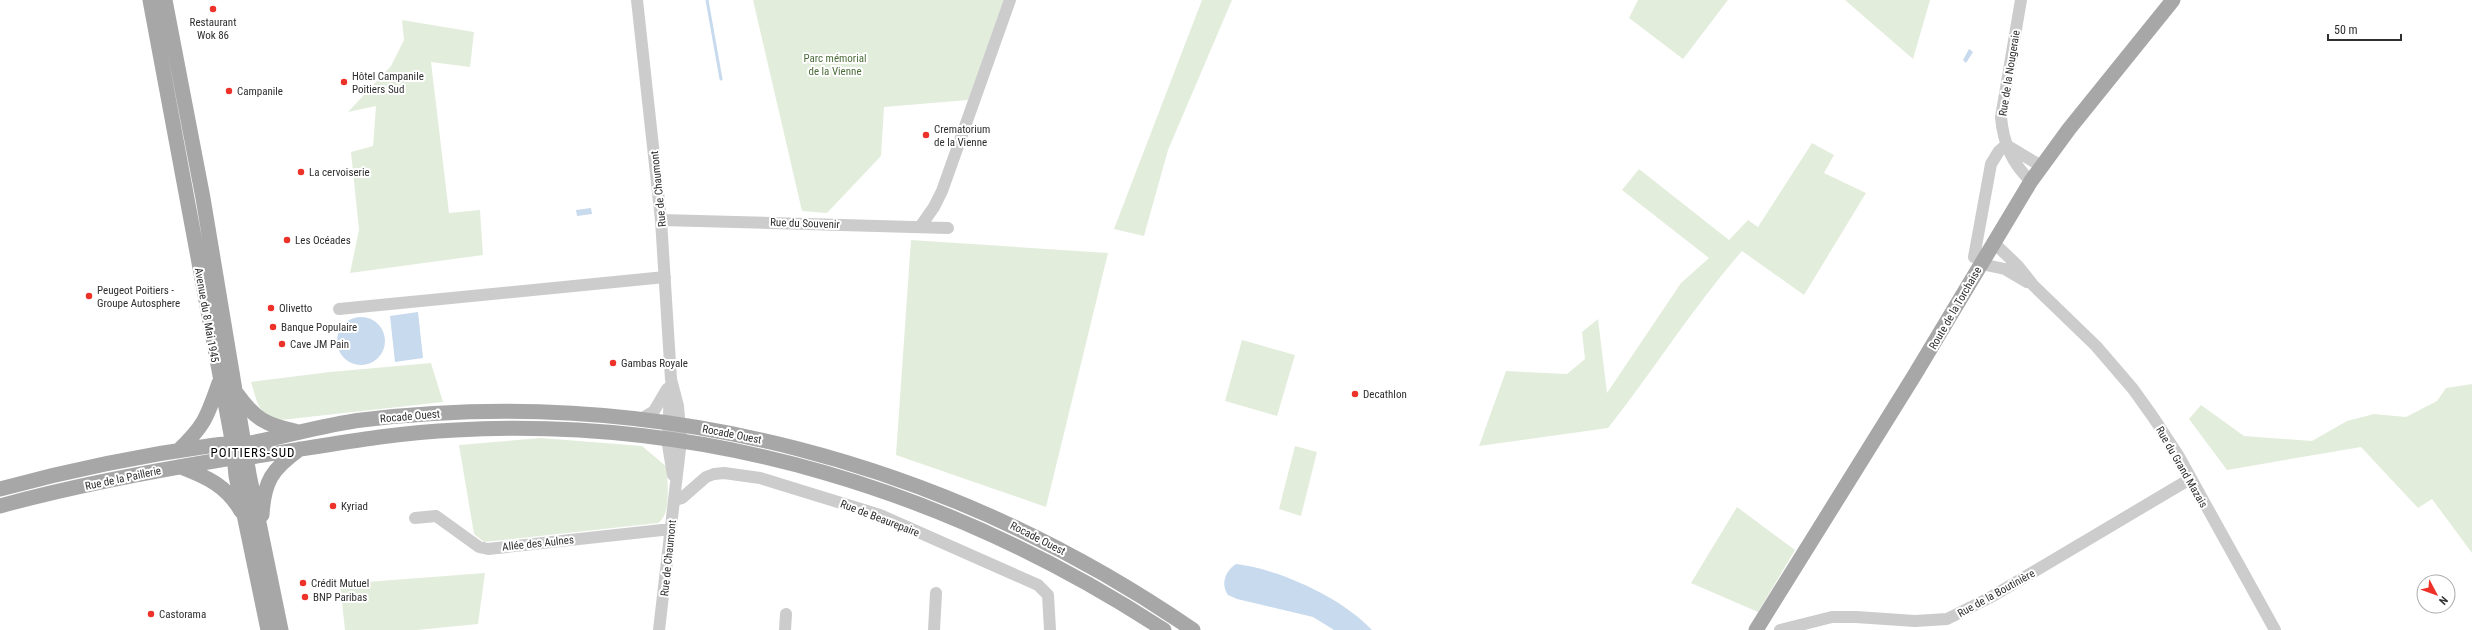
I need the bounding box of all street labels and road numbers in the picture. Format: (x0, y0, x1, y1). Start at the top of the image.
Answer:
street label: Rue de la Nougeraie (1996, 29, 2023, 117)
street label: Rue de Chaumont (648, 150, 669, 228)
street label: Rue du Souvenir (770, 216, 841, 231)
street label: Route de la Torchaise (1927, 265, 1984, 352)
street label: Avenue du 8 Mai 1945 (192, 267, 221, 363)
street label: Rocade Ouest (379, 407, 441, 426)
street label: Rocade Ouest (701, 422, 763, 447)
street label: Rue du Grand Mazais (2153, 424, 2210, 510)
street label: Rue de la Paillerie (84, 464, 162, 493)
street label: Rue de Beaurepaire (838, 497, 921, 540)
street label: Rue de Chaumont (658, 519, 679, 597)
street label: Rocade Ouest (1008, 519, 1068, 558)
street label: Allée des Aulnes (502, 533, 575, 554)
street label: Rue de la Boutinière (1955, 567, 2037, 620)

